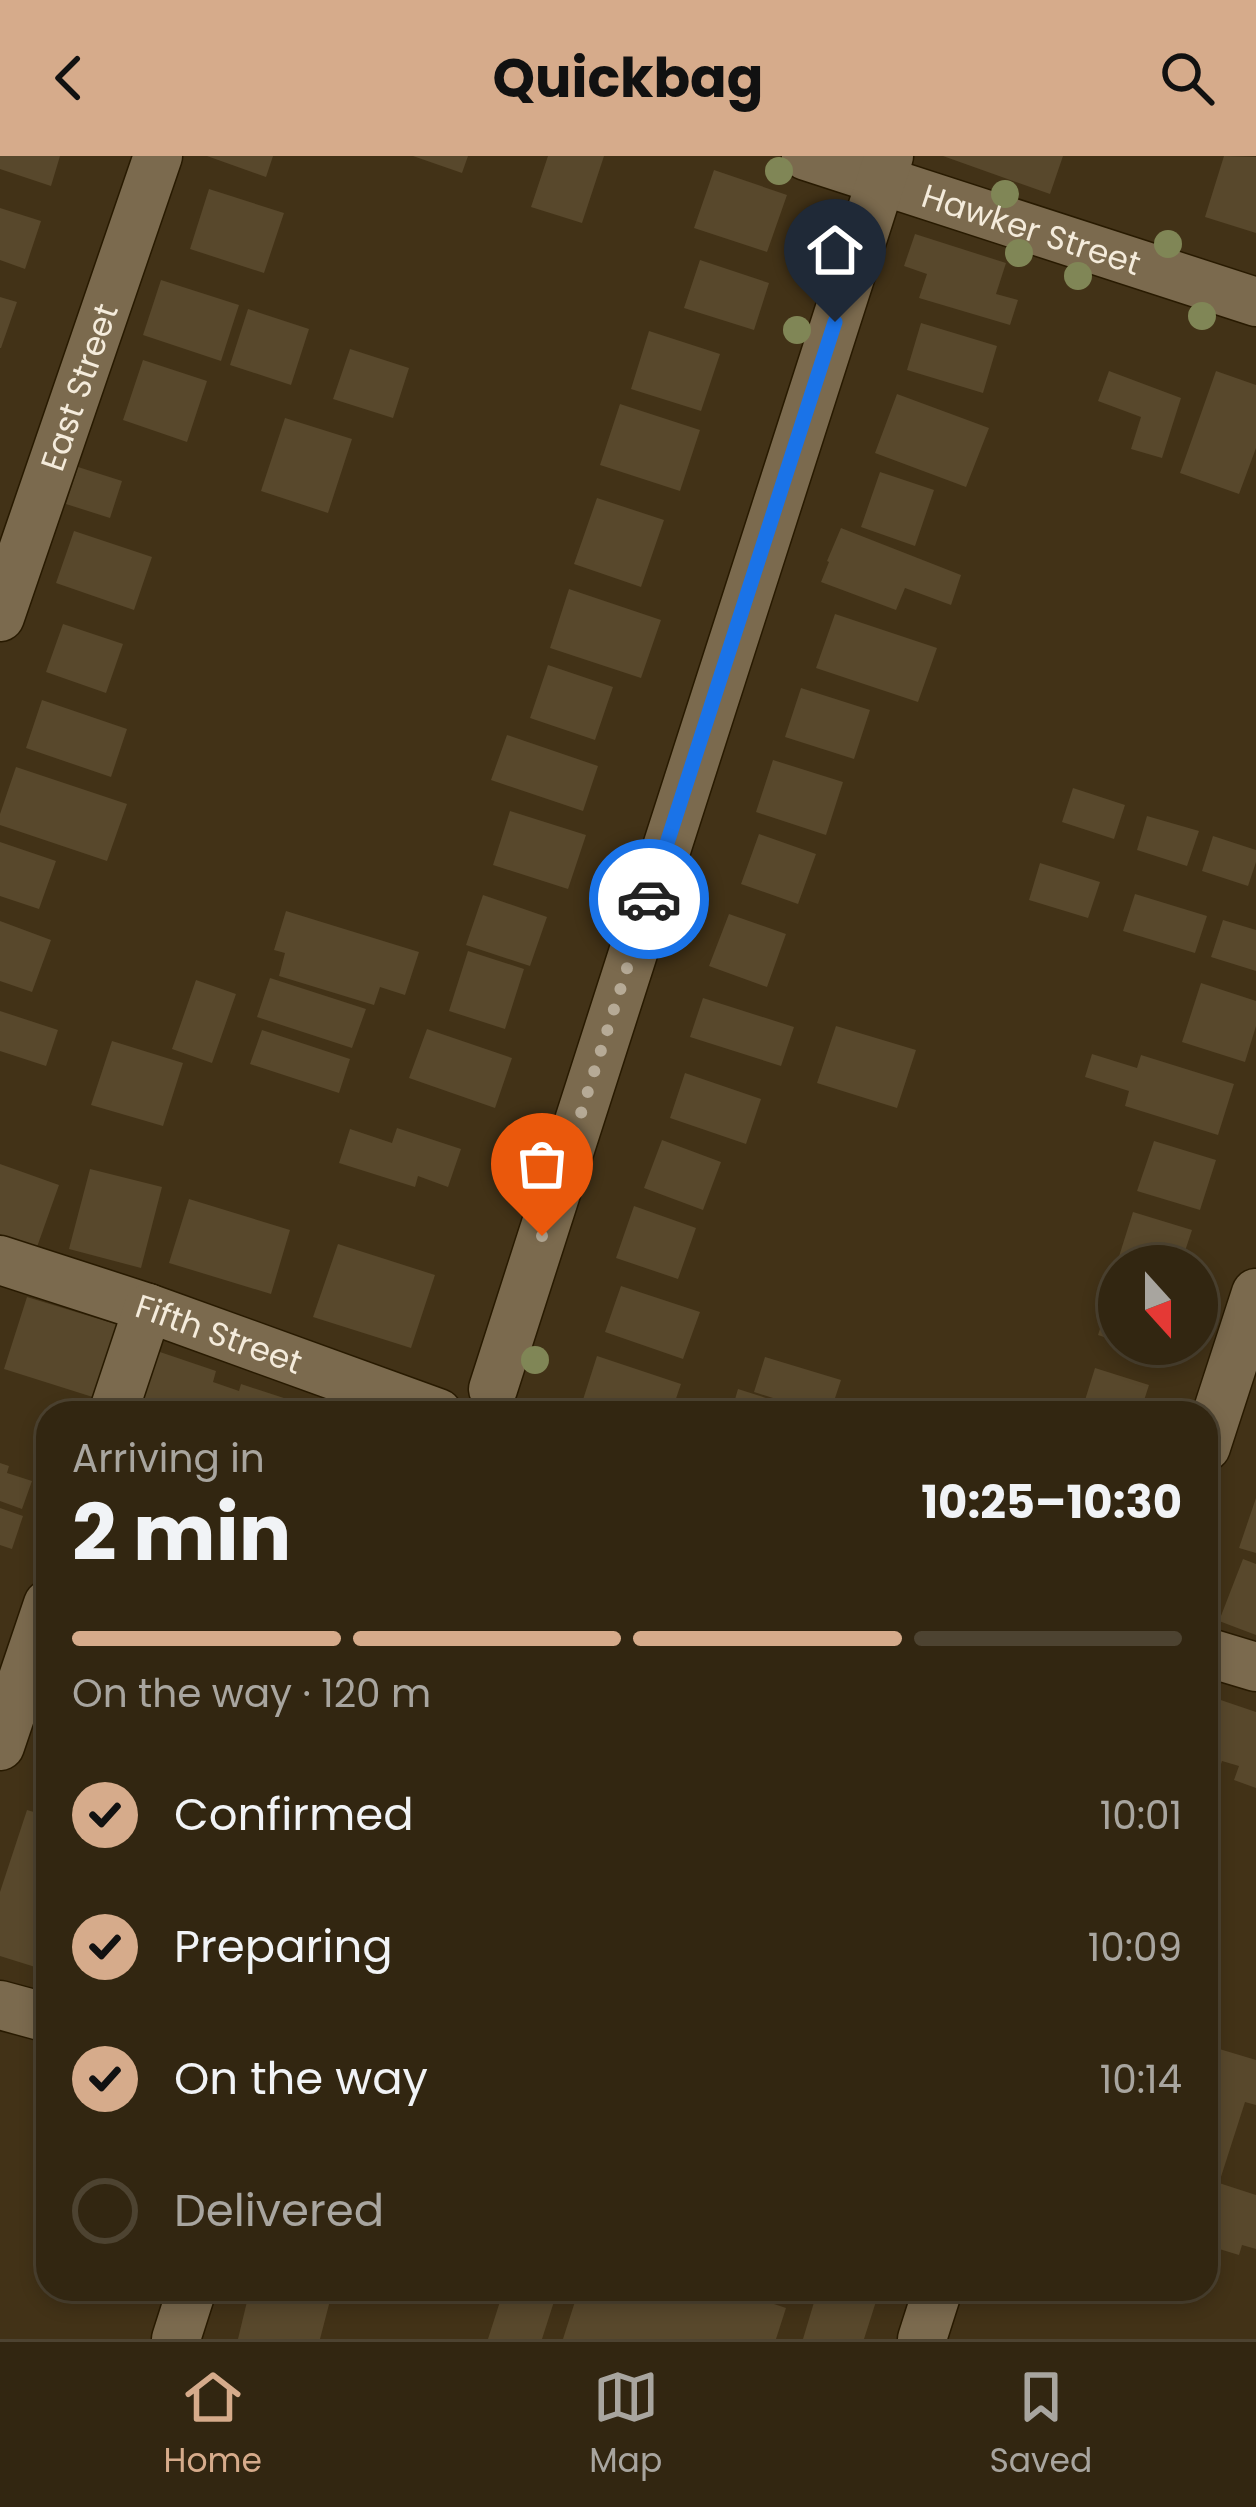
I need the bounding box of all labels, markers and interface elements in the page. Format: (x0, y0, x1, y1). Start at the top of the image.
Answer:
text: Quickbag (493, 40, 763, 116)
icon: back (36, 45, 102, 111)
icon: search (1154, 45, 1220, 111)
street label: Hawker Street (916, 172, 1147, 287)
pin (784, 199, 886, 322)
icon: home (802, 217, 868, 283)
street label: East Street (28, 297, 129, 477)
courier (589, 839, 709, 959)
icon: car (616, 866, 682, 932)
pin (491, 1113, 593, 1236)
icon: bag (509, 1131, 575, 1197)
north arrow (1098, 1245, 1218, 1365)
map controls (1098, 1245, 1218, 1365)
street label: Fifth Street (130, 1282, 309, 1385)
text: Arriving in (72, 1431, 265, 1486)
text: 10:25–10:30 (921, 1471, 1182, 1534)
text: 2 min (72, 1478, 291, 1587)
text: On the way · 120 m (72, 1666, 431, 1721)
icon: check (72, 1782, 138, 1848)
text: Confirmed (174, 1783, 414, 1846)
text: 10:01 (1100, 1788, 1182, 1843)
icon: check (72, 1914, 138, 1980)
text: Preparing (174, 1915, 393, 1978)
text: 10:09 (1088, 1920, 1182, 1975)
icon: check (72, 2046, 138, 2112)
text: On the way (174, 2047, 428, 2110)
text: 10:14 (1100, 2052, 1182, 2107)
text: Delivered (174, 2179, 384, 2242)
tab: Home (164, 2364, 262, 2486)
tab: Map (589, 2364, 662, 2486)
tab: Saved (989, 2364, 1092, 2486)

